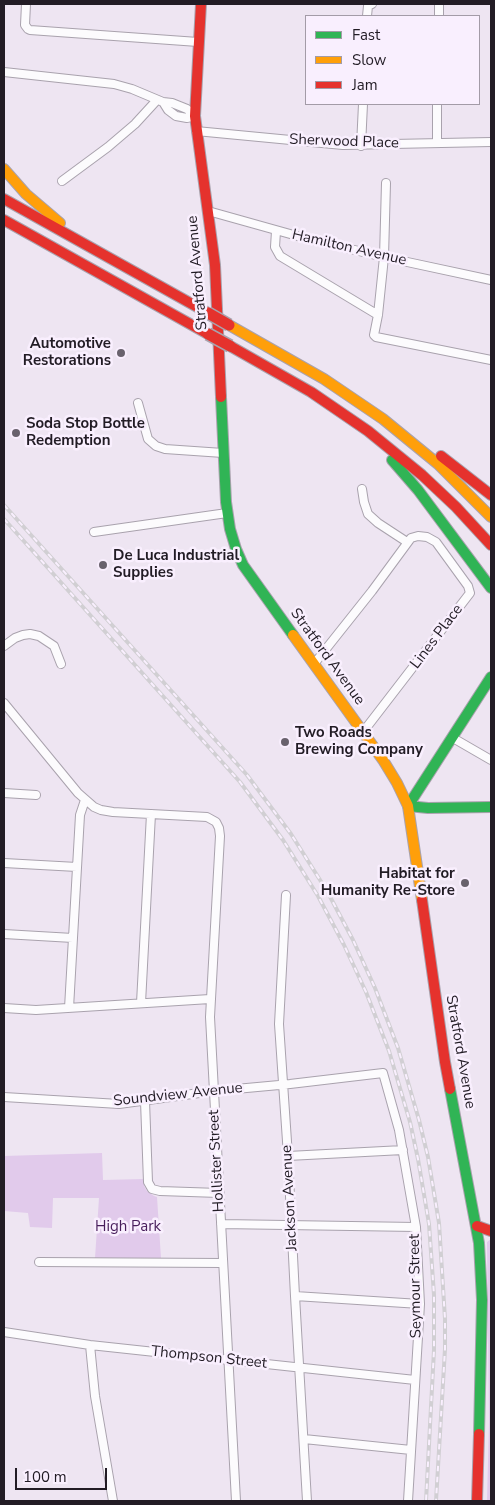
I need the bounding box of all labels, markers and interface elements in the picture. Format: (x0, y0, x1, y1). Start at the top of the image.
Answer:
legend (305, 15, 480, 105)
text: Fast (352, 25, 380, 45)
text: Slow (352, 50, 386, 70)
text: Jam (352, 75, 378, 95)
street label: Sherwood Place (289, 131, 399, 153)
street label: Stratford Avenue (184, 215, 212, 331)
street label: Hamilton Avenue (290, 226, 408, 270)
place label: Automotive Restorations (23, 335, 111, 370)
marker: Automotive Restorations (115, 347, 127, 359)
place label: Soda Stop Bottle Redemption (26, 415, 145, 450)
marker: Soda Stop Bottle Redemption (10, 427, 22, 439)
place label: De Luca Industrial Supplies (113, 547, 239, 582)
marker: De Luca Industrial Supplies (97, 559, 109, 571)
street label: Lines Place (407, 601, 467, 673)
street label: Stratford Avenue (286, 605, 368, 709)
place label: Two Roads Brewing Company (295, 724, 423, 759)
marker: Two Roads Brewing Company (279, 736, 291, 748)
place label: Habitat for Humanity Re-Store (321, 865, 455, 900)
marker: Habitat for Humanity Re-Store (459, 877, 471, 889)
street label: Stratford Avenue (441, 994, 479, 1110)
street label: Soundview Avenue (112, 1079, 244, 1111)
street label: Hollister Street (205, 1109, 229, 1213)
street label: Jackson Avenue (278, 1145, 302, 1251)
park label: High Park (95, 1218, 161, 1236)
street label: Seymour Street (406, 1234, 426, 1338)
street label: Thompson Street (150, 1343, 268, 1373)
scale bar (18, 1458, 110, 1490)
text: 100 m (23, 1467, 67, 1487)

